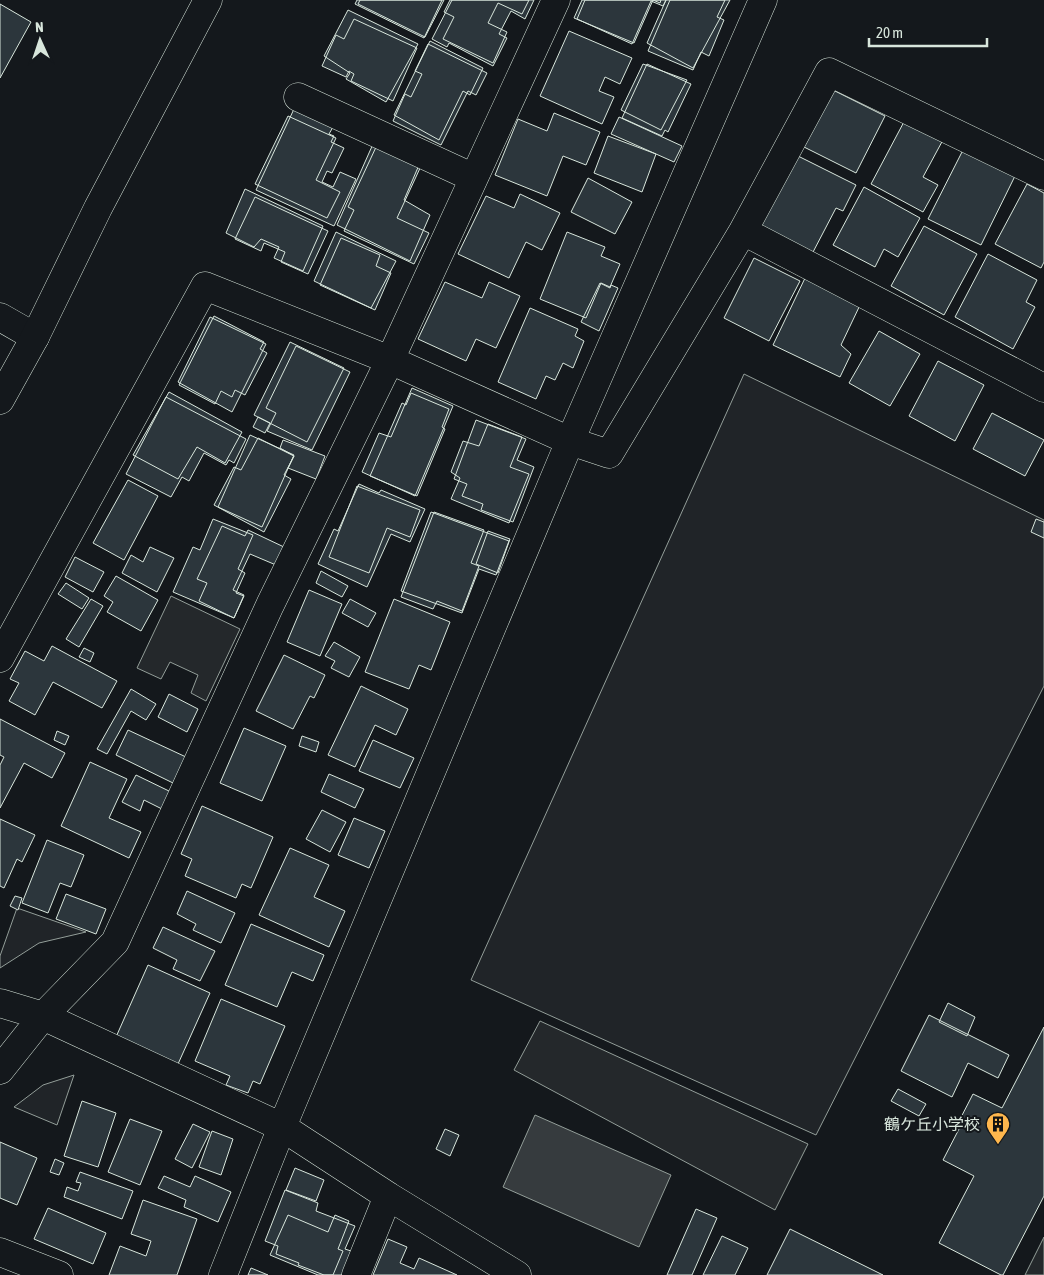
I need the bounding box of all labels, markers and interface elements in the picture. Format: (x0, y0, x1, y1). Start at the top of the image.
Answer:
north arrow (15, 15, 65, 65)
scale bar (869, 15, 986, 47)
text: N (35, 19, 44, 35)
text: 20 m (876, 24, 903, 41)
building icon: 鶴ケ丘小学校 (985, 1111, 1011, 1145)
place label: 鶴ケ丘小学校 (884, 1115, 980, 1133)

